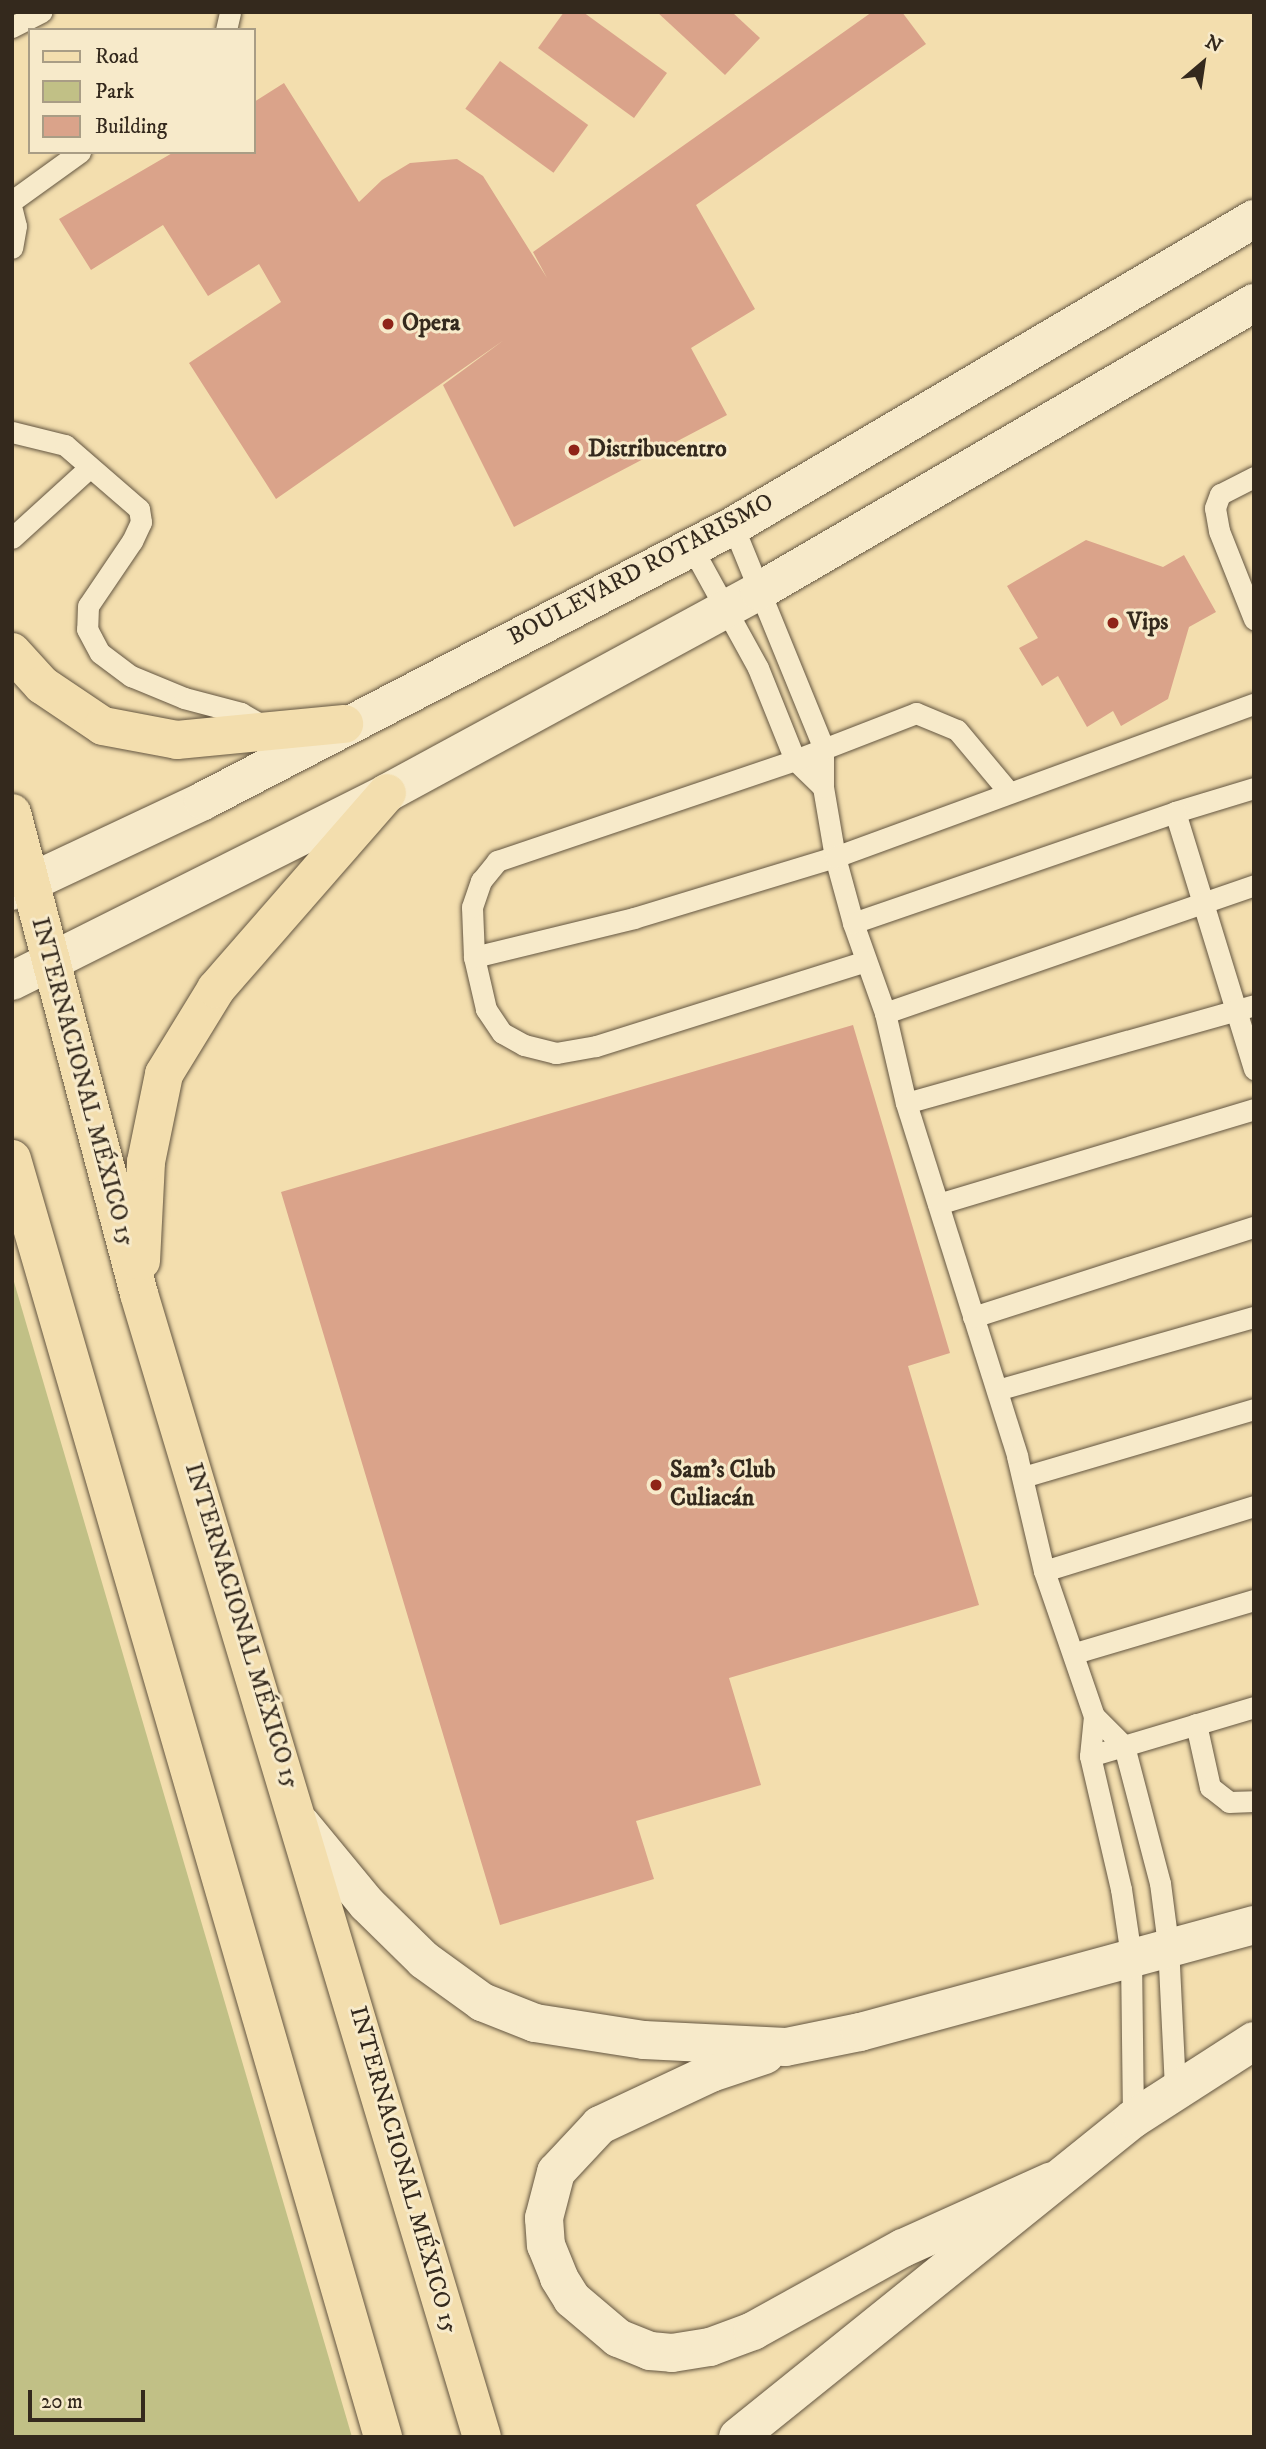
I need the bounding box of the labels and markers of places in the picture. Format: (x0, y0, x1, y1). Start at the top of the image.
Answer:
place label: Opera (402, 310, 460, 338)
marker: Opera (380, 316, 396, 332)
place label: Distribucentro (588, 436, 727, 464)
marker: Distribucentro (566, 442, 582, 458)
place label: Vips (1127, 609, 1168, 637)
marker: Vips (1105, 615, 1121, 631)
place label: Sam's Club Culiacán (670, 1457, 776, 1513)
marker: Sam's Club Culiacán (648, 1477, 664, 1493)

